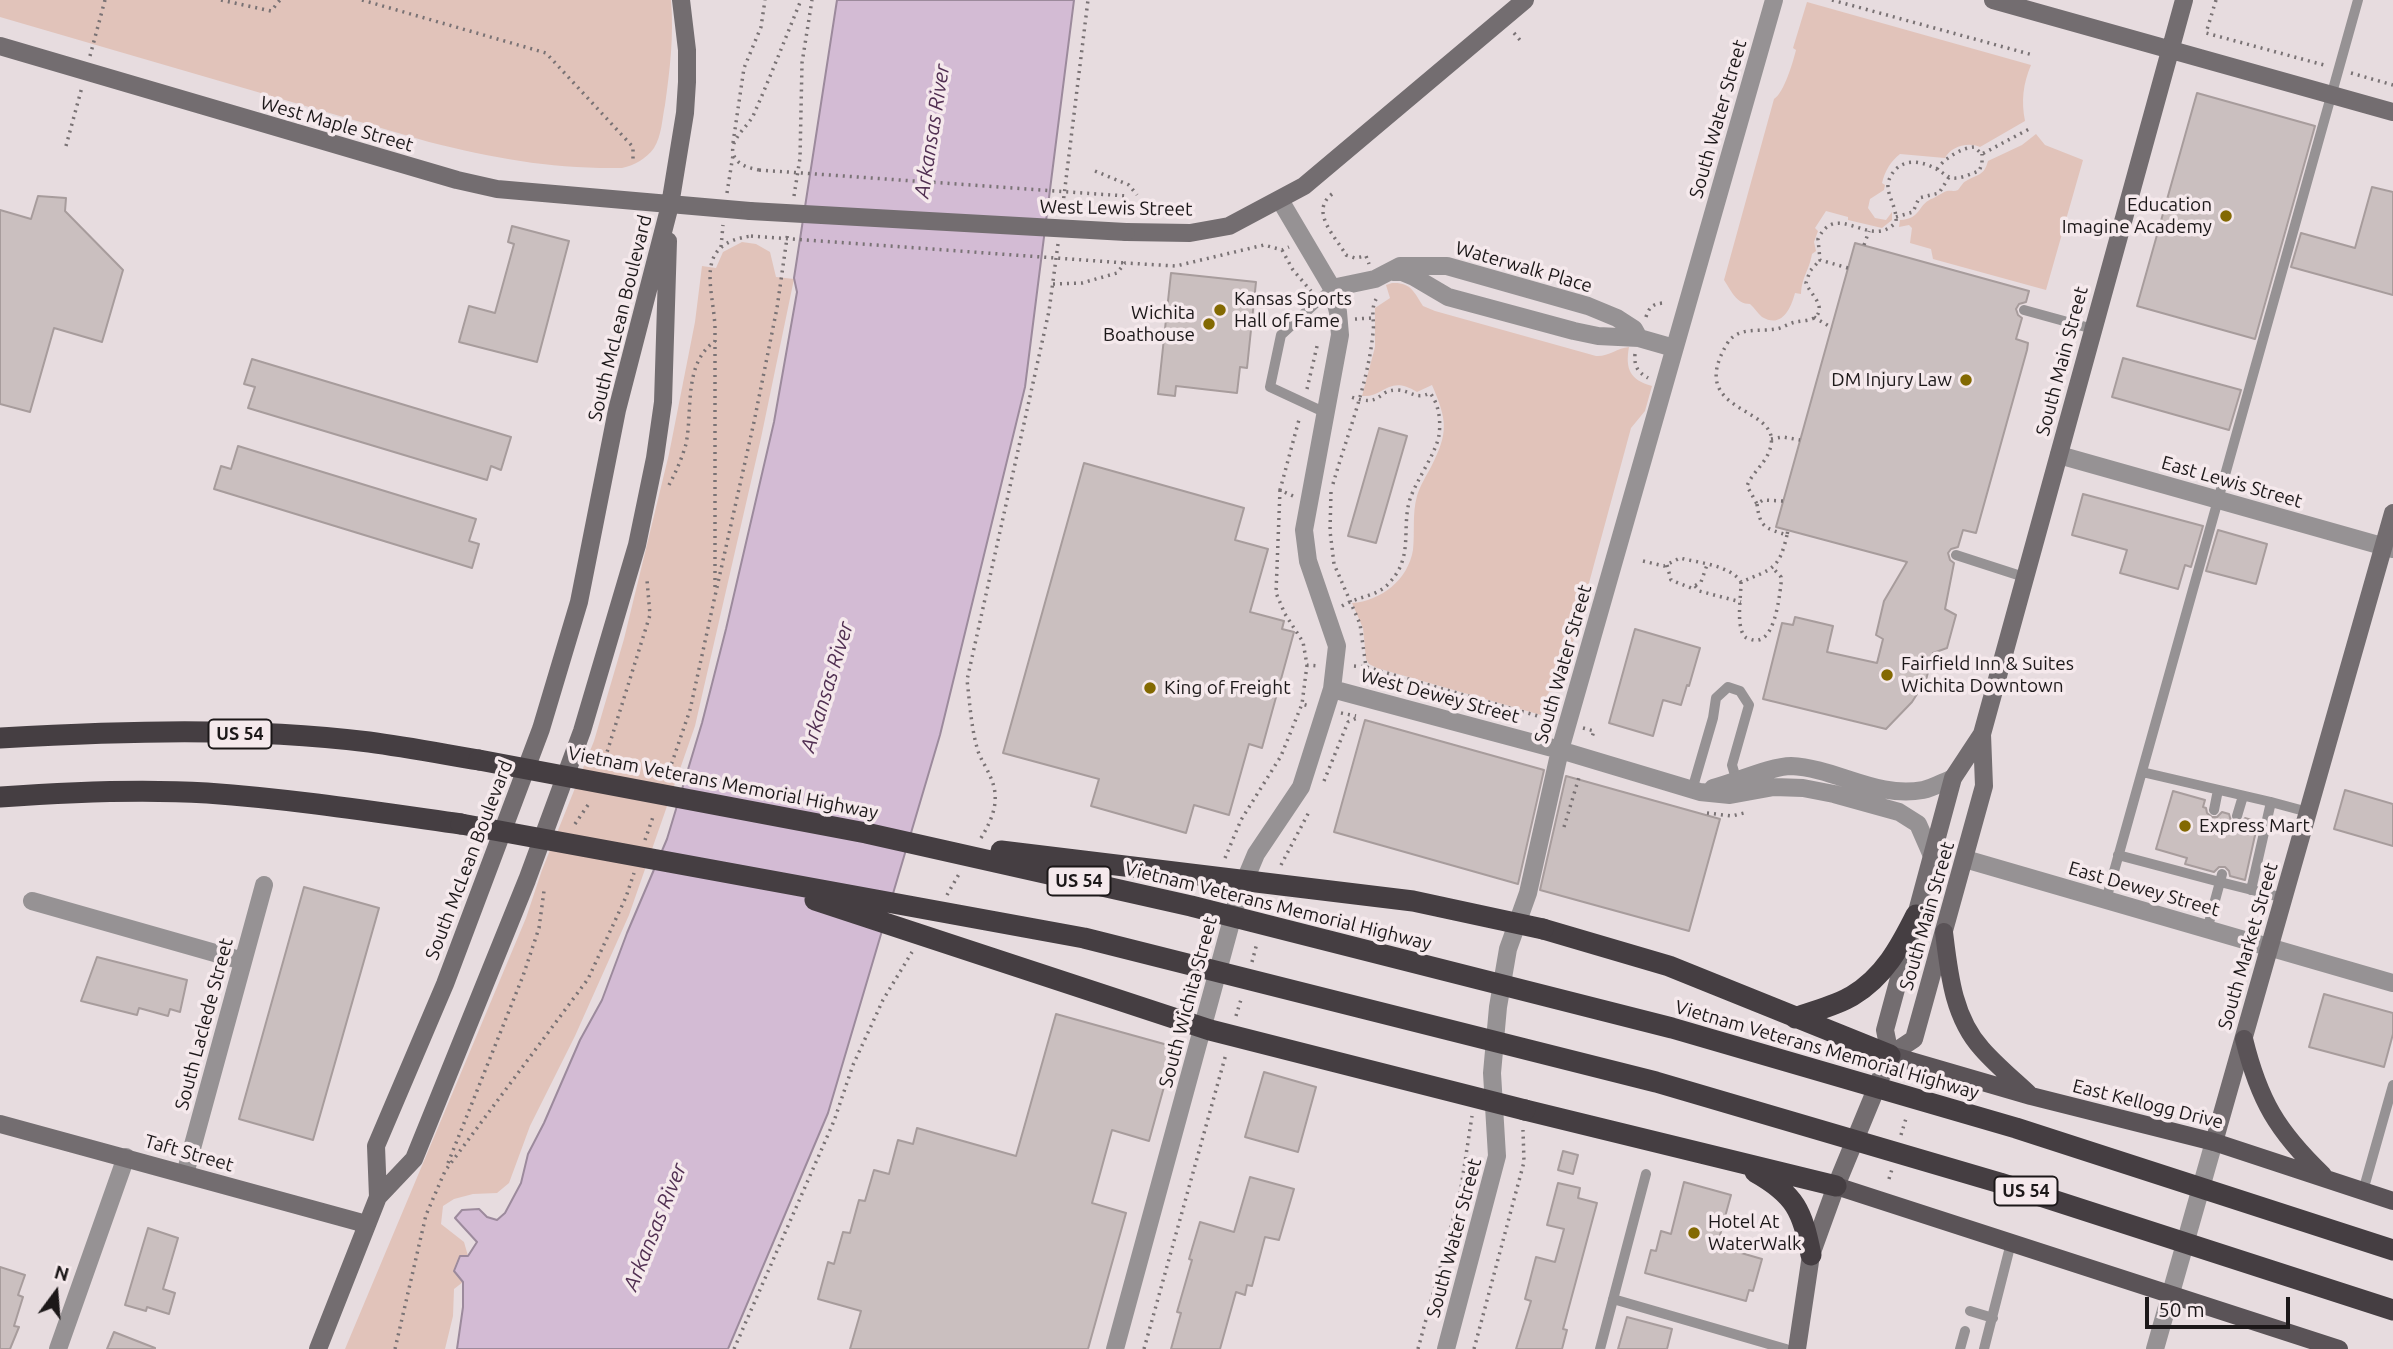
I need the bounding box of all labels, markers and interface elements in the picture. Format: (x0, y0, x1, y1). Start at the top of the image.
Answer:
street label: South Water Street (1684, 37, 1752, 201)
water label: Arkansas River (909, 62, 955, 200)
street label: West Maple Street (258, 91, 416, 157)
place label: Education Imagine Academy (2062, 194, 2212, 238)
street label: West Lewis Street (1039, 195, 1193, 221)
marker: Education Imagine Academy (2218, 208, 2234, 224)
street label: South McLean Boulevard (583, 212, 657, 424)
street label: Waterwalk Place (1453, 237, 1595, 297)
street label: South Main Street (2031, 284, 2093, 438)
place label: Kansas Sports Hall of Fame (1234, 288, 1352, 332)
place label: Wichita Boathouse (1103, 302, 1195, 346)
marker: Kansas Sports Hall of Fame (1212, 302, 1228, 318)
marker: Wichita Boathouse (1201, 316, 1217, 332)
place label: DM Injury Law (1831, 369, 1952, 391)
marker: DM Injury Law (1958, 372, 1974, 388)
street label: East Lewis Street (2159, 451, 2305, 513)
street label: South Water Street (1529, 582, 1597, 746)
water label: Arkansas River (795, 619, 859, 755)
place label: Fairfield Inn & Suites Wichita Downtown (1901, 653, 2074, 697)
street label: West Dewey Street (1358, 664, 1522, 728)
marker: Fairfield Inn & Suites Wichita Downtown (1879, 667, 1895, 683)
place label: King of Freight (1164, 677, 1291, 699)
marker: King of Freight (1142, 680, 1158, 696)
road number: US 54 (208, 720, 272, 748)
street label: Vietnam Veterans Memorial Highway (566, 742, 880, 824)
street label: South McLean Boulevard (420, 757, 518, 963)
place label: Express Mart (2199, 815, 2310, 837)
marker: Express Mart (2177, 818, 2193, 834)
street label: South Main Street (1895, 839, 1959, 993)
street label: Vietnam Veterans Memorial Highway (1122, 857, 1434, 955)
street label: East Dewey Street (2066, 857, 2222, 921)
street label: South Market Street (2213, 860, 2283, 1032)
road number: US 54 (1048, 866, 1110, 896)
street label: South Wichita Street (1154, 914, 1222, 1090)
street label: South Laclede Street (170, 935, 238, 1113)
street label: Vietnam Veterans Memorial Highway (1672, 996, 1982, 1104)
street label: East Kellogg Drive (2070, 1074, 2226, 1134)
street label: Taft Street (142, 1129, 236, 1177)
street label: South Water Street (1422, 1156, 1486, 1320)
water label: Arkansas River (618, 1160, 692, 1294)
road number: US 54 (1994, 1176, 2058, 1206)
place label: Hotel At WaterWalk (1708, 1211, 1802, 1255)
marker: Hotel At WaterWalk (1686, 1225, 1702, 1241)
north arrow (21, 1258, 91, 1328)
text: N (52, 1260, 72, 1285)
scale bar (2148, 1282, 2293, 1326)
text: 50 m (2158, 1297, 2205, 1321)

